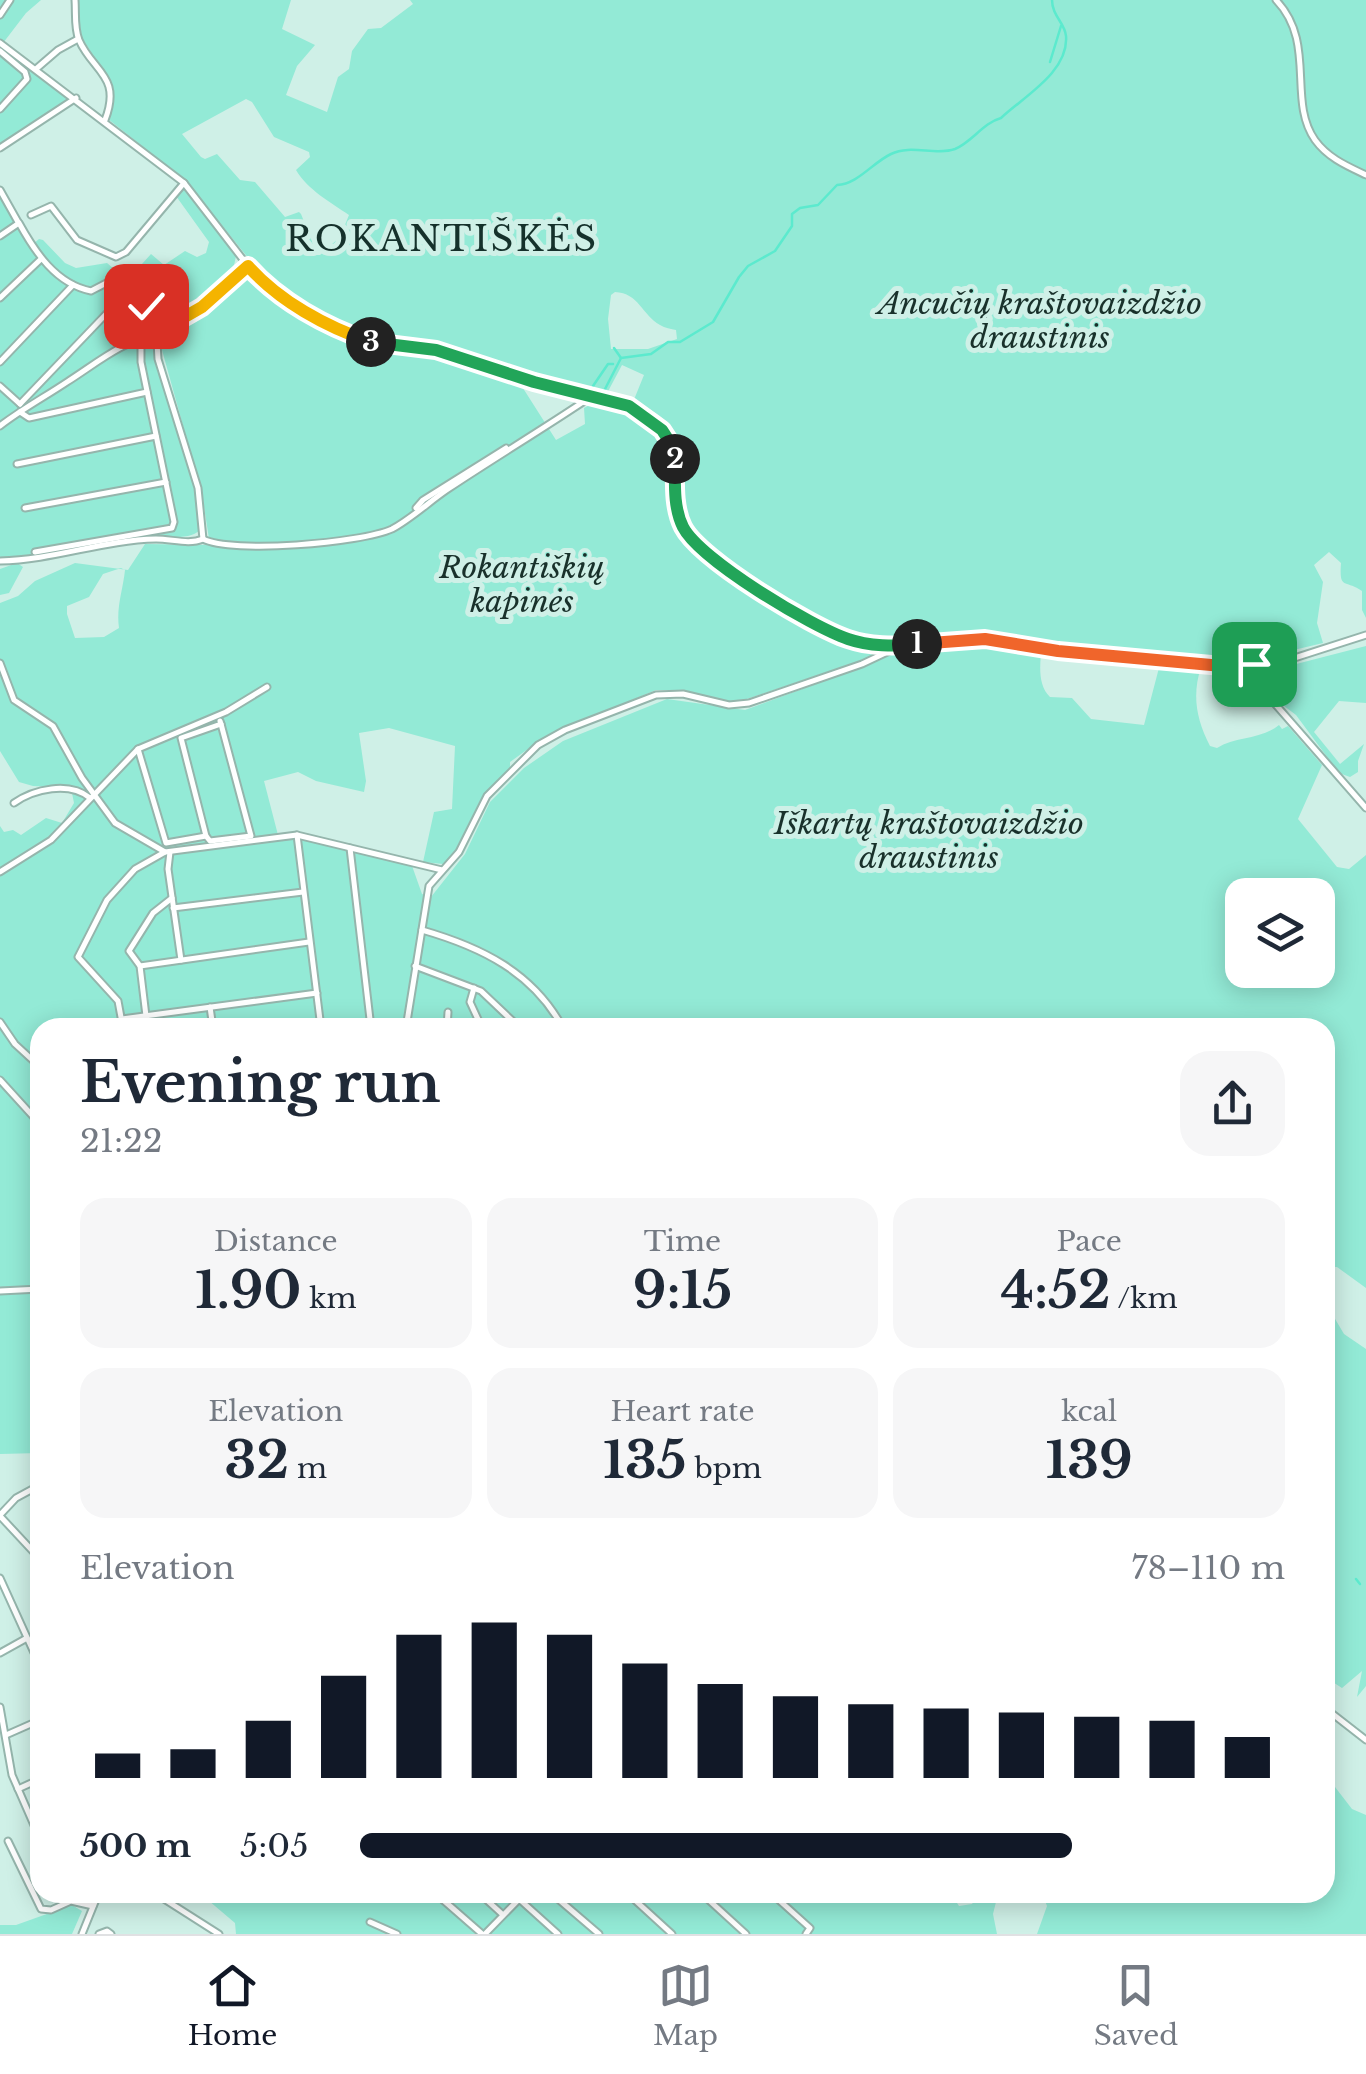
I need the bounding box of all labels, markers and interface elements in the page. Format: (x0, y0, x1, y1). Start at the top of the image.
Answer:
district label: ROKANTIŠKĖS (285, 217, 599, 260)
pin (104, 264, 189, 349)
icon: check (119, 279, 174, 334)
park label: Ancučių kraštovaizdžio draustinis (874, 285, 1202, 356)
pin: 3 (346, 317, 396, 367)
text: 3 (362, 324, 380, 359)
pin: 2 (650, 434, 700, 484)
text: 2 (666, 441, 684, 476)
park label: Rokantiškių kapinės (438, 549, 605, 620)
pin: 1 (892, 619, 942, 669)
pin (1212, 622, 1297, 707)
text: 1 (911, 626, 923, 661)
icon: arrive (1227, 637, 1282, 692)
park label: Iškartų kraštovaizdžio draustinis (773, 805, 1084, 876)
map controls (1225, 878, 1335, 988)
button: layers (1225, 878, 1335, 988)
text: Evening run (80, 1049, 440, 1117)
button: share (1180, 1051, 1285, 1156)
text: 21:22 (80, 1121, 163, 1161)
text: Distance (214, 1224, 338, 1259)
text: Time (644, 1224, 721, 1259)
text: Pace (1056, 1224, 1122, 1259)
text: 1.90 (195, 1259, 301, 1322)
text: 9:15 (633, 1259, 732, 1322)
text: 4:52 (1001, 1259, 1110, 1322)
text: km (301, 1281, 357, 1316)
text: /km (1110, 1281, 1178, 1316)
text: Elevation (208, 1394, 343, 1429)
text: Heart rate (610, 1394, 755, 1429)
text: kcal (1061, 1394, 1117, 1429)
text: 32 (225, 1429, 289, 1492)
text: 135 (603, 1429, 686, 1492)
text: 139 (1045, 1429, 1133, 1492)
text: m (289, 1451, 327, 1486)
text: bpm (686, 1451, 762, 1486)
text: Elevation (80, 1548, 234, 1588)
text: 78–110 m (1131, 1548, 1285, 1588)
text: 500 m (80, 1826, 191, 1866)
text: 5:05 (240, 1826, 308, 1866)
tab: Home (188, 1958, 277, 2053)
tab: Map (653, 1958, 718, 2053)
tab: Saved (1094, 1958, 1178, 2053)

